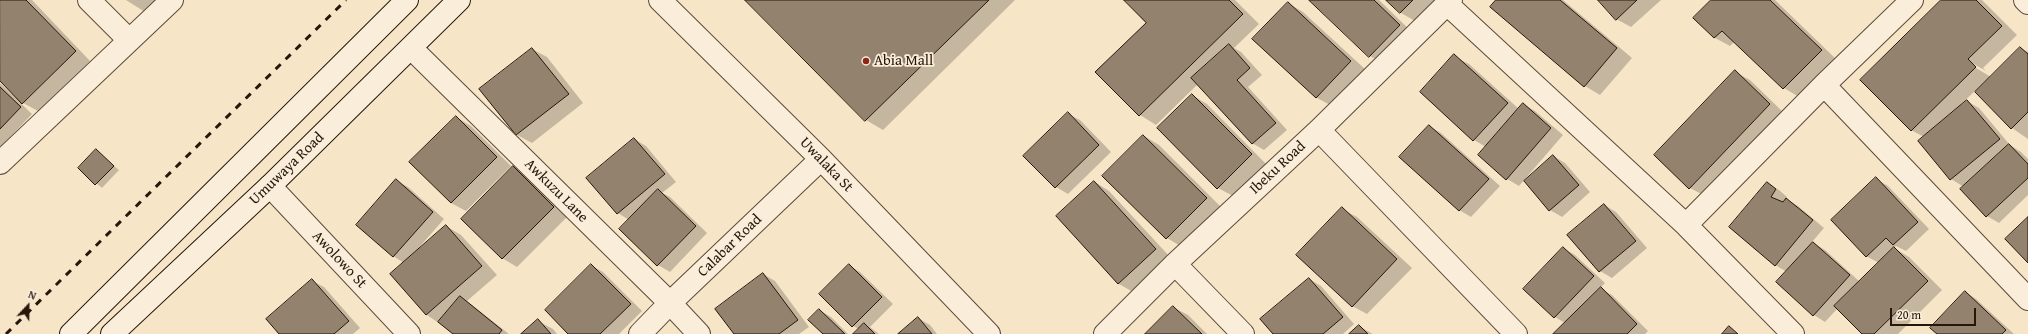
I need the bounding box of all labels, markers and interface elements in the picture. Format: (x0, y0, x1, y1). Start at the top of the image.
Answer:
place label: Abia Mall (874, 52, 933, 70)
marker: Abia Mall (861, 56, 871, 66)
street label: Umuwaya Road (246, 129, 328, 209)
street label: Uwalaka St (795, 134, 857, 196)
street label: Ibeku Road (1246, 138, 1310, 198)
street label: Awkuzu Lane (520, 155, 592, 227)
street label: Calabar Road (694, 211, 766, 281)
street label: Awolowo St (308, 227, 370, 293)
north arrow (8, 286, 48, 326)
text: N (26, 286, 39, 304)
scale bar (1892, 300, 1978, 326)
text: 20 m (1897, 306, 1921, 323)

